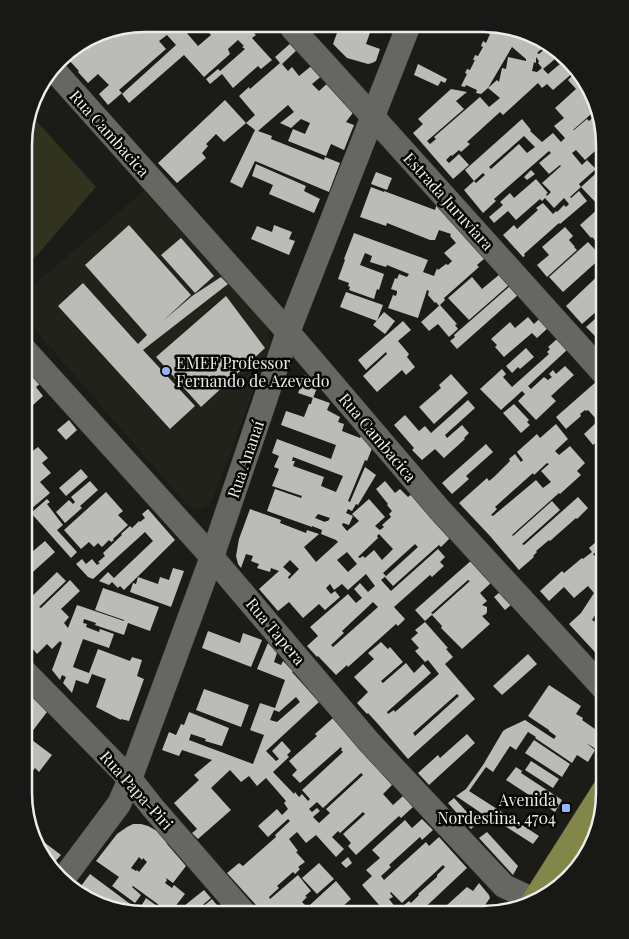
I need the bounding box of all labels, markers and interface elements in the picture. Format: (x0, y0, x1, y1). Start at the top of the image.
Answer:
street label: Rua Cambacica (65, 85, 155, 181)
street label: Estrada Juruviara (399, 148, 499, 254)
place label: EMEF Professor Fernando de Azevedo (176, 352, 330, 391)
marker: EMEF Professor Fernando de Azevedo (160, 365, 172, 377)
street label: Rua Cambacica (335, 388, 421, 486)
street label: Rua Ananaí (222, 417, 268, 501)
street label: Rua Tapera (242, 593, 310, 669)
street label: Rua Papa-Piri (96, 746, 178, 834)
place label: Avenida Nordestina, 4704 (438, 789, 556, 828)
marker: Avenida Nordestina, 4704 (560, 802, 572, 814)

